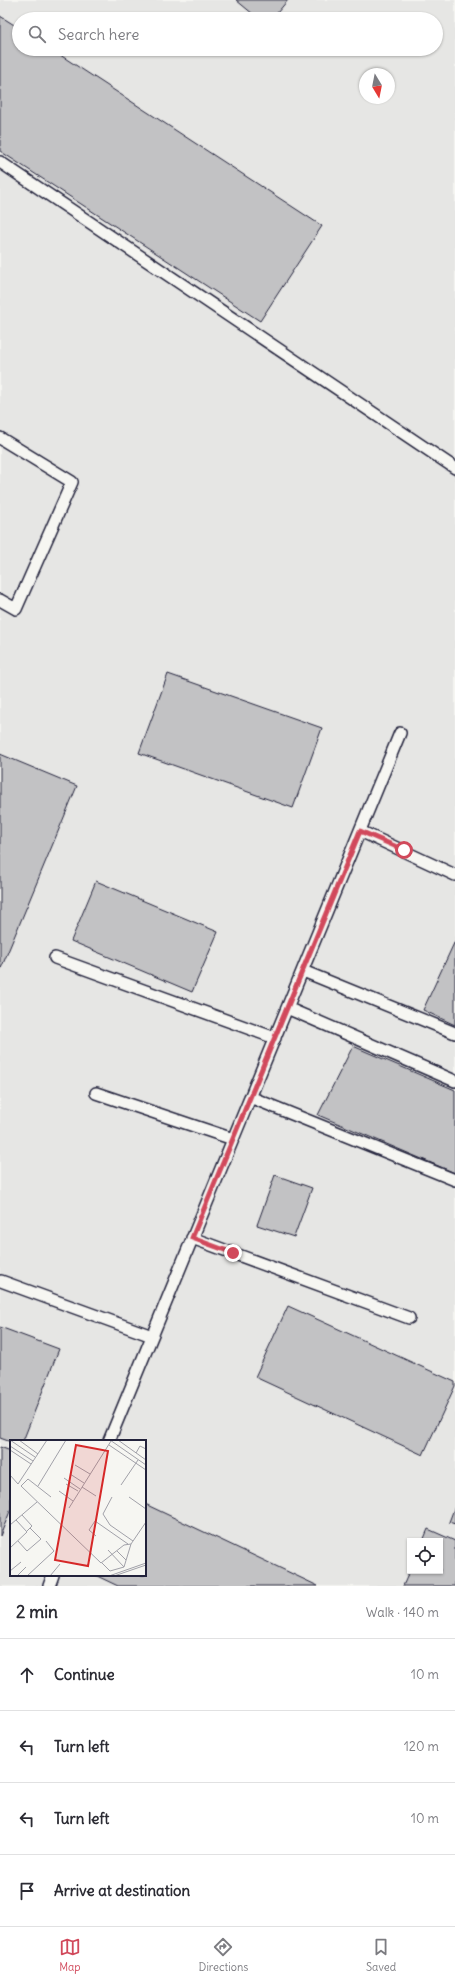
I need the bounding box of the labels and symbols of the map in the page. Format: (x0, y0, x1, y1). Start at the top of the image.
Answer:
north arrow (359, 68, 395, 104)
route start (395, 841, 413, 859)
route end (224, 1244, 242, 1262)
inset map (10, 1440, 146, 1576)

